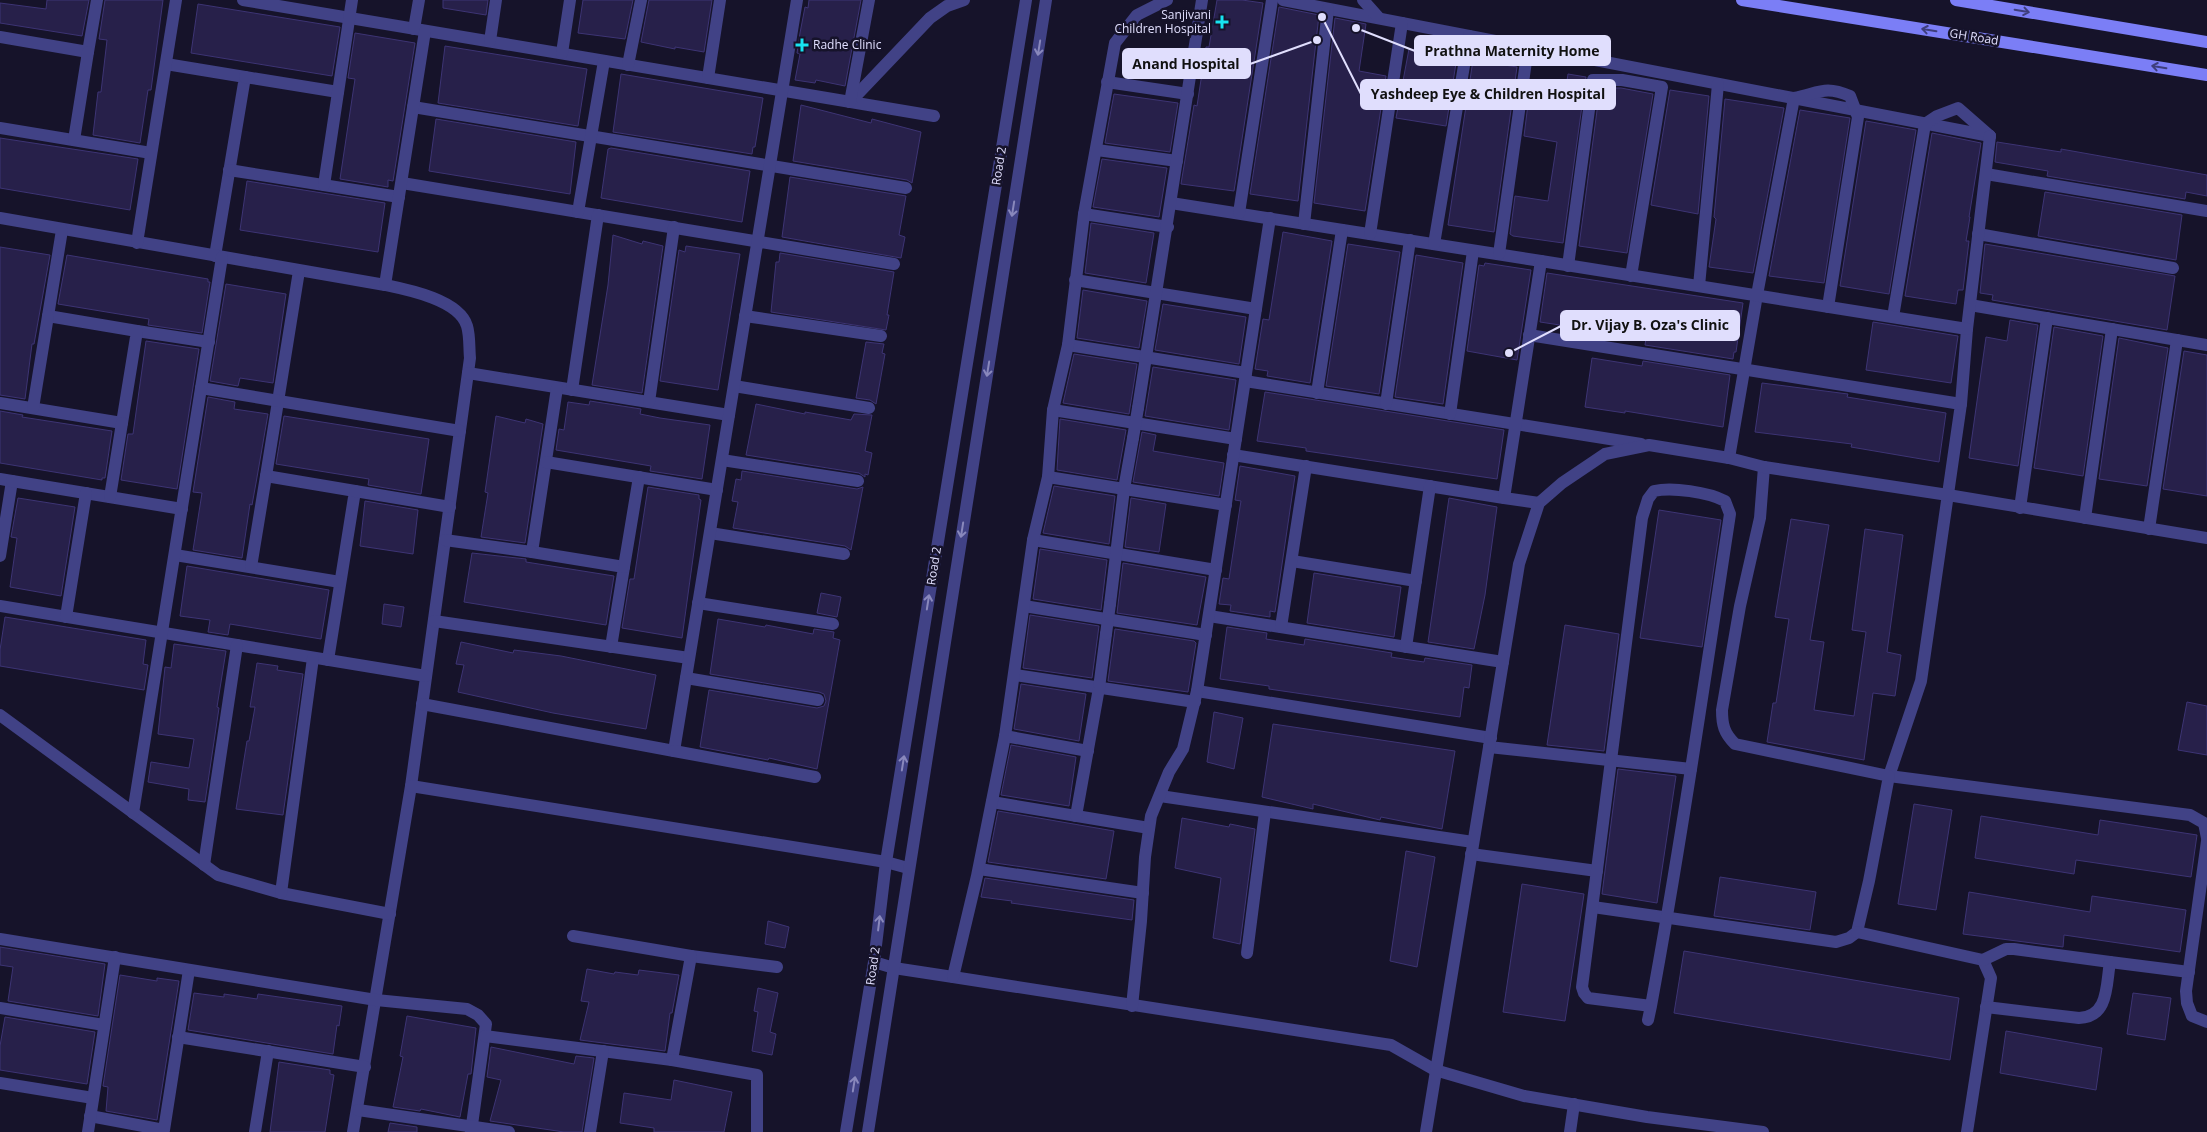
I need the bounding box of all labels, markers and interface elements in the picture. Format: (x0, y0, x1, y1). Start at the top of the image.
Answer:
place label: Sanjivani Children Hospital (1114, 6, 1211, 37)
one-way arrow (2013, 7, 2029, 17)
marker: Sanjivani Children Hospital (1215, 15, 1229, 29)
street label: GH Road (1948, 24, 2000, 49)
one-way arrow (1922, 25, 1938, 35)
place label: Radhe Clinic (813, 36, 882, 53)
callout: Prathna Maternity Home (1415, 36, 1610, 65)
marker: Radhe Clinic (795, 38, 809, 52)
one-way arrow (1033, 40, 1043, 56)
text: Prathna Maternity Home (1424, 41, 1600, 60)
callout: Anand Hospital (1123, 49, 1250, 78)
text: Anand Hospital (1132, 54, 1240, 73)
one-way arrow (2151, 61, 2167, 71)
callout: Yashdeep Eye & Children Hospital (1361, 80, 1615, 109)
text: Yashdeep Eye & Children Hospital (1371, 84, 1605, 103)
street label: Road 2 (987, 145, 1010, 186)
one-way arrow (1008, 200, 1018, 216)
callout: Dr. Vijay B. Oza's Clinic (1561, 311, 1739, 340)
text: Dr. Vijay B. Oza's Clinic (1571, 315, 1729, 334)
one-way arrow (982, 361, 992, 377)
one-way arrow (957, 521, 967, 537)
street label: Road 2 (922, 545, 945, 586)
one-way arrow (924, 594, 934, 610)
one-way arrow (898, 755, 908, 771)
one-way arrow (874, 916, 884, 932)
street label: Road 2 (861, 945, 884, 986)
one-way arrow (849, 1076, 859, 1092)

